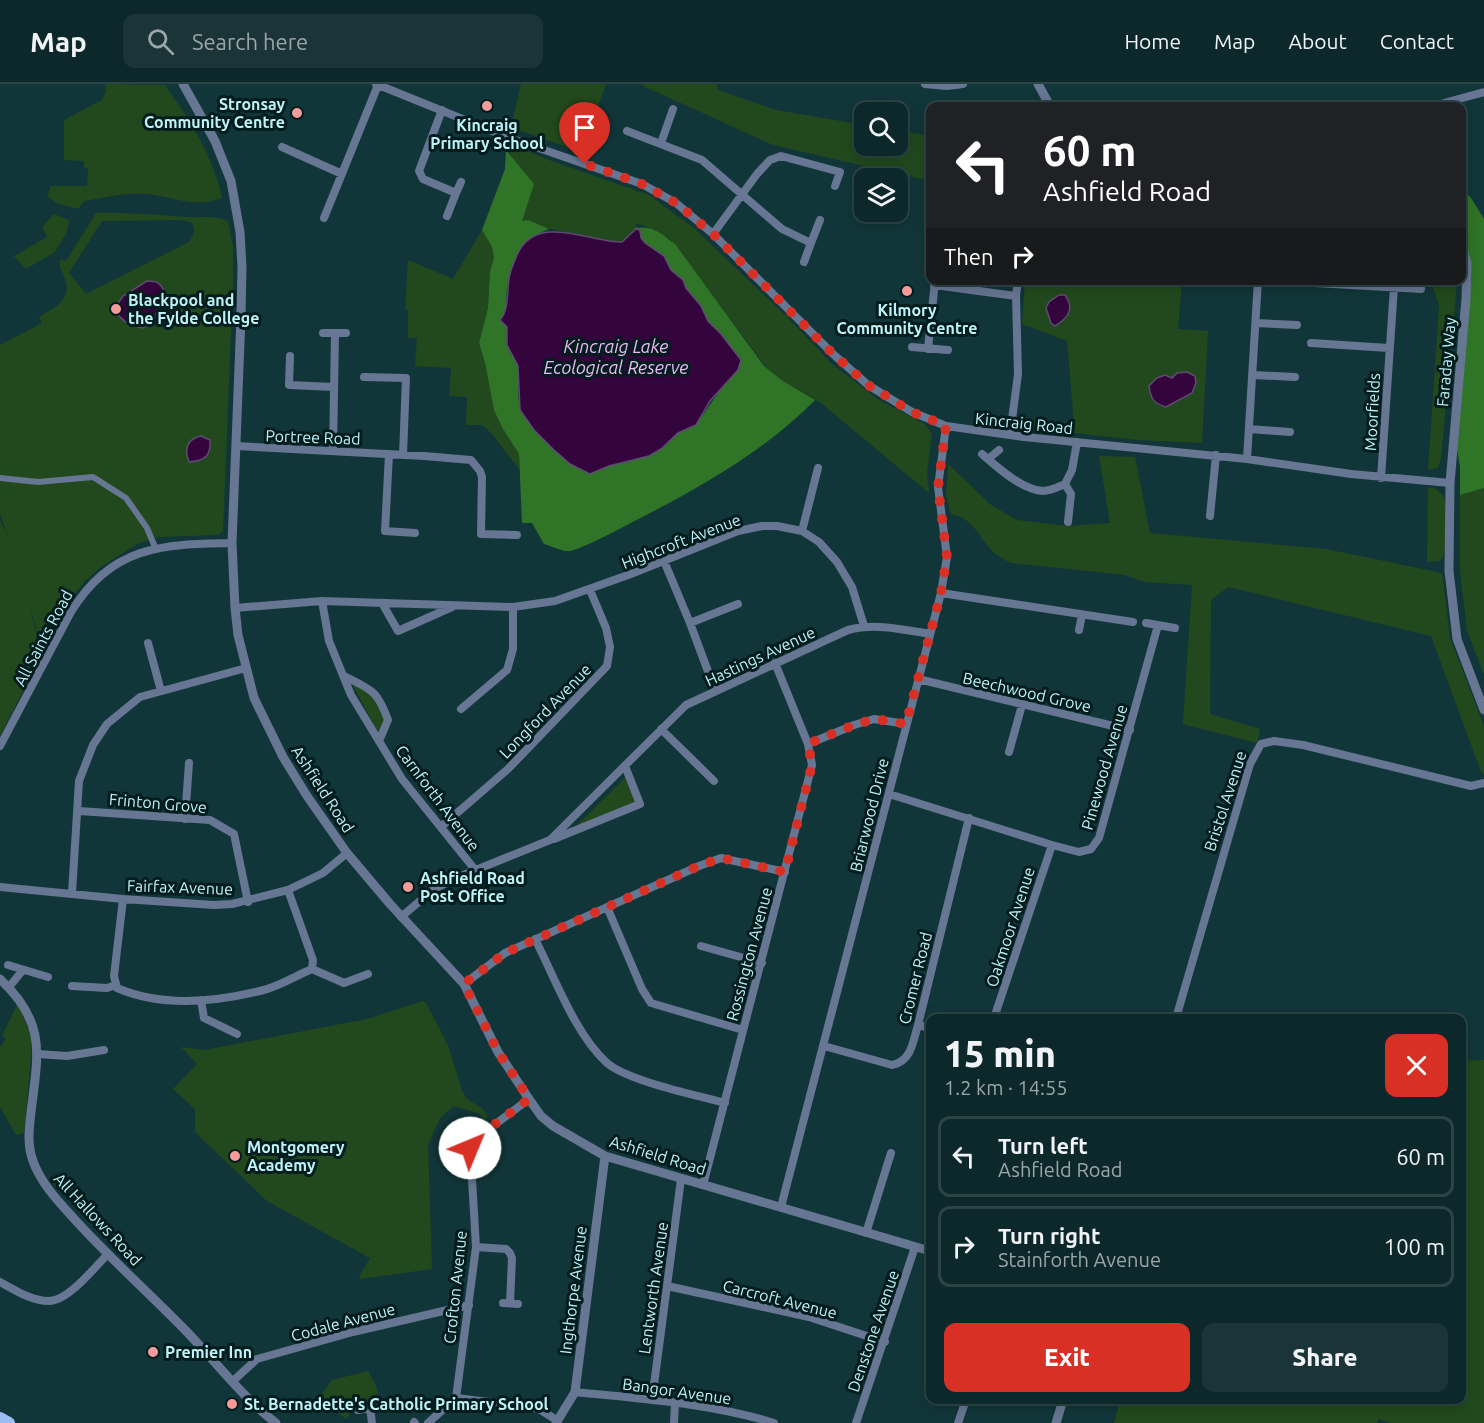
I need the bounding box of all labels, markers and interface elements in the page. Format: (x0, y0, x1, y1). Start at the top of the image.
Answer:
search box (123, 14, 543, 68)
icon: search (144, 25, 177, 58)
text: Map (30, 26, 87, 57)
text: Search here (192, 29, 308, 54)
text: Home (1124, 29, 1181, 53)
text: Map (1214, 29, 1255, 53)
text: About (1288, 29, 1347, 53)
text: Contact (1380, 29, 1454, 53)
place label: Stronsay Community Centre (144, 95, 285, 131)
marker: Kincraig Primary School (480, 99, 494, 113)
pin (559, 102, 610, 164)
map controls (854, 102, 908, 222)
button: search (854, 102, 908, 156)
marker: Stronsay Community Centre (290, 106, 304, 120)
icon: arrive (568, 111, 601, 144)
place label: Kincraig Primary School (430, 116, 544, 152)
icon: left (944, 126, 1022, 204)
text: 60 m (1043, 127, 1137, 174)
button: layers (854, 168, 908, 222)
text: Ashfield Road (1043, 176, 1211, 206)
icon: right (1006, 240, 1039, 273)
text: Then (944, 244, 994, 269)
marker: Kilmory Community Centre (900, 284, 914, 298)
place label: Blackpool and the Fylde College (128, 291, 259, 327)
place label: Kilmory Community Centre (837, 301, 977, 337)
marker: Blackpool and the Fylde College (109, 302, 123, 316)
street label: Faraday Way (1433, 316, 1459, 407)
water label: Kincraig Lake Ecological Reserve (544, 336, 688, 377)
street label: Moorfields (1361, 373, 1383, 451)
street label: Kincraig Road (974, 409, 1074, 437)
street label: Portree Road (265, 426, 361, 448)
street label: Highcroft Avenue (619, 510, 743, 572)
street label: All Saints Road (10, 587, 76, 689)
street label: Hastings Avenue (702, 623, 818, 689)
street label: Longford Avenue (495, 660, 595, 762)
street label: Beechwood Grove (961, 668, 1093, 716)
street label: Pinewood Avenue (1078, 702, 1130, 832)
street label: Ashfield Road (288, 742, 358, 836)
street label: Carnforth Avenue (392, 742, 484, 854)
street label: Bristol Avenue (1200, 749, 1250, 853)
street label: Briarwood Drive (846, 756, 892, 874)
street label: Frinton Grove (108, 790, 208, 816)
street label: Oakmoor Avenue (982, 865, 1038, 989)
place label: Ashfield Road Post Office (420, 869, 525, 905)
street label: Fairfax Avenue (127, 876, 233, 898)
marker: Ashfield Road Post Office (401, 880, 415, 894)
street label: Rossington Avenue (722, 885, 776, 1023)
street label: Cromer Road (895, 930, 935, 1026)
text: 15 min (944, 1033, 1056, 1074)
button: close (1385, 1034, 1448, 1097)
text: 1.2 km · 14:55 (944, 1076, 1068, 1099)
position arrow (438, 1116, 502, 1180)
street label: Ashfield Road (608, 1132, 708, 1178)
text: Turn left (998, 1133, 1088, 1158)
place label: Montgomery Academy (247, 1138, 345, 1174)
icon: left (947, 1140, 980, 1173)
text: 60 m (1396, 1144, 1445, 1169)
marker: Montgomery Academy (228, 1149, 242, 1163)
text: Ashfield Road (998, 1158, 1123, 1181)
street label: All Hallows Road (51, 1169, 145, 1269)
street label: Lentworth Avenue (635, 1221, 671, 1355)
text: Turn right (998, 1223, 1100, 1248)
street label: Ingthorpe Avenue (556, 1225, 590, 1355)
street label: Crofton Avenue (440, 1230, 470, 1344)
icon: right (947, 1230, 980, 1263)
text: 100 m (1384, 1234, 1445, 1259)
text: Stainforth Avenue (998, 1248, 1161, 1271)
street label: Denstone Avenue (844, 1268, 902, 1394)
street label: Carcroft Avenue (721, 1276, 839, 1322)
street label: Codale Avenue (289, 1299, 397, 1345)
button: Exit (944, 1323, 1190, 1392)
button: Share (1202, 1323, 1448, 1392)
place label: Premier Inn (165, 1343, 252, 1361)
marker: Premier Inn (146, 1345, 160, 1359)
street label: Bangor Avenue (621, 1374, 733, 1408)
place label: St. Bernadette's Catholic Primary School (244, 1395, 549, 1413)
marker: St. Bernadette's Catholic Primary School (225, 1397, 239, 1411)

